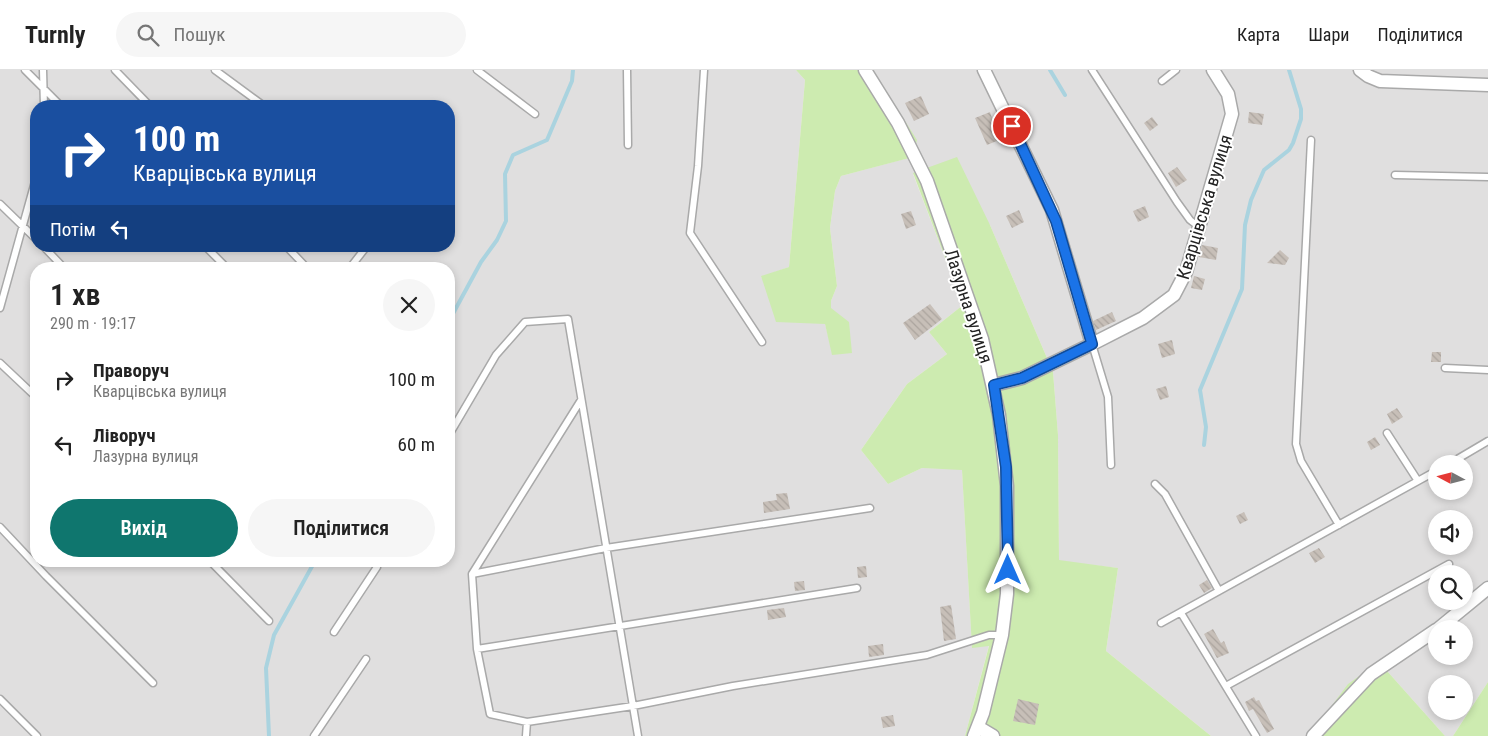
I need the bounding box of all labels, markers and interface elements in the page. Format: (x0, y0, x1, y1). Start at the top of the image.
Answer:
search box (116, 12, 466, 57)
text: Turnly (25, 21, 86, 49)
icon: search (134, 21, 162, 49)
text: Пошук (174, 23, 225, 46)
text: Карта (1237, 24, 1280, 45)
text: Шари (1308, 24, 1349, 45)
text: Поділитися (1377, 24, 1463, 45)
pin (991, 105, 1033, 147)
icon: arrive (998, 112, 1026, 140)
text: 100 m (133, 119, 220, 160)
icon: right (50, 120, 115, 185)
street label: Кварцівська вулиця (1172, 132, 1236, 282)
text: Кварцівська вулиця (133, 161, 317, 186)
icon: left (106, 215, 134, 243)
text: Потім (50, 218, 96, 241)
street label: Лазурна вулиця (941, 246, 997, 366)
text: 1 хв (50, 277, 100, 312)
button: close (383, 279, 435, 331)
text: 290 m · 19:17 (50, 314, 136, 333)
text: Праворуч (93, 359, 169, 382)
icon: right (50, 366, 78, 394)
text: 100 m (388, 368, 435, 391)
text: Кварцівська вулиця (93, 382, 227, 401)
text: Ліворуч (93, 424, 155, 447)
icon: left (50, 431, 78, 459)
text: 60 m (398, 433, 435, 456)
text: Лазурна вулиця (93, 447, 199, 466)
north arrow (1428, 455, 1472, 500)
map controls (1428, 455, 1473, 720)
button: Вихід (50, 499, 238, 557)
button: Поділитися (248, 499, 435, 557)
button: sound (1428, 510, 1473, 555)
position arrow (981, 543, 1033, 595)
button: search (1428, 565, 1473, 610)
button: + (1428, 620, 1473, 665)
button: − (1428, 675, 1473, 720)

